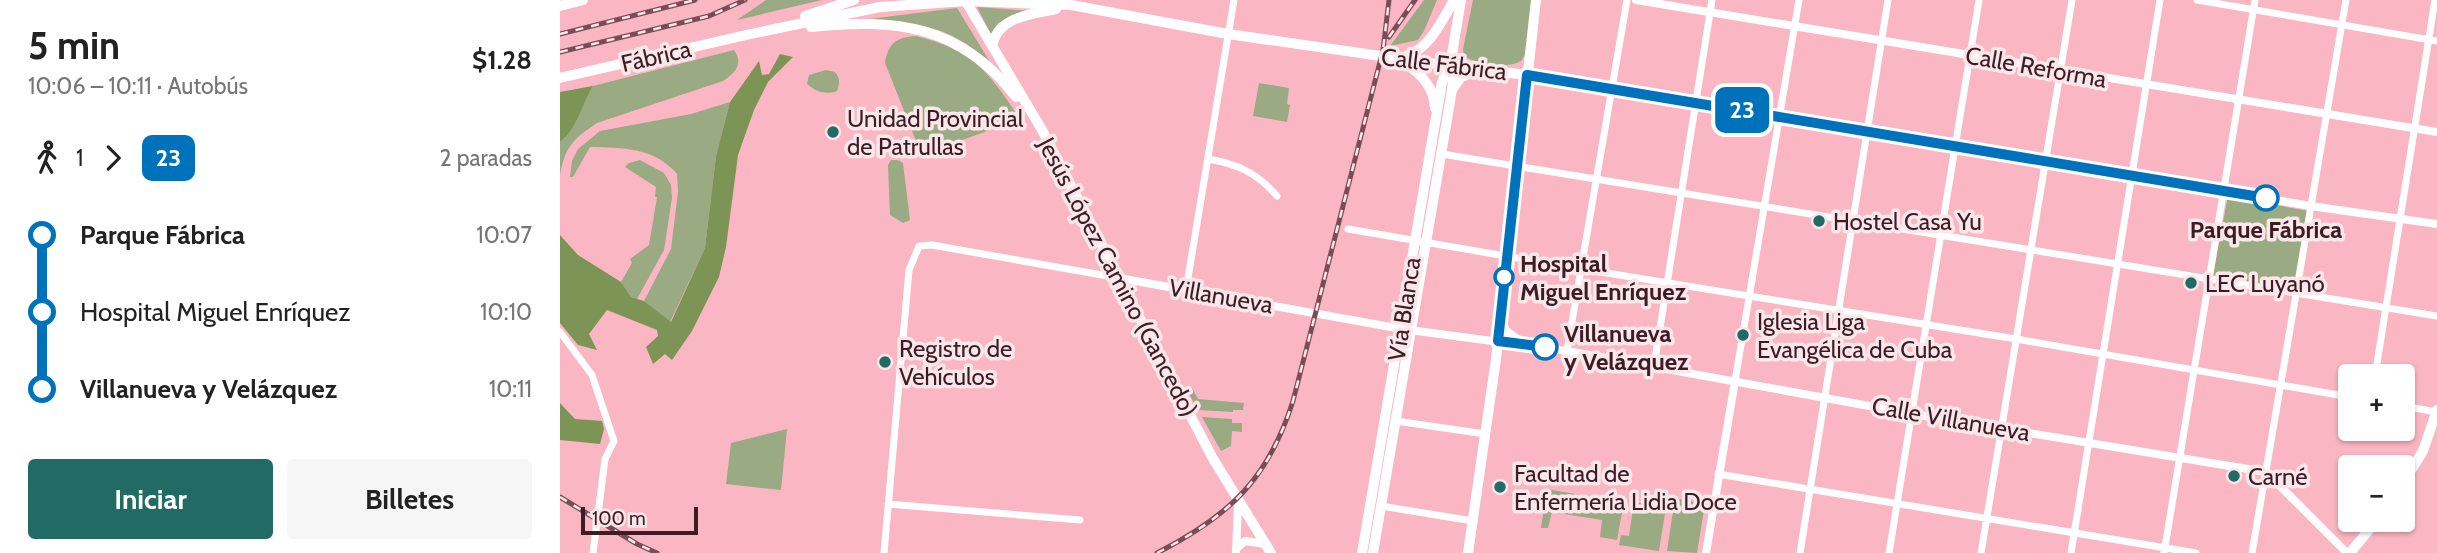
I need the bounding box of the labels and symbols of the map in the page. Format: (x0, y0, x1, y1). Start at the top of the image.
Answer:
street label: Fábrica (618, 34, 694, 78)
street label: Calle Reforma (1963, 40, 2109, 94)
street label: Calle Fábrica (1380, 42, 1509, 86)
line badge: 23 (1710, 87, 1774, 133)
place label: Unidad Provincial de Patrullas (847, 104, 1024, 161)
marker: Unidad Provincial de Patrullas (825, 124, 841, 140)
street label: Jesús López Camino (Gancedo) (1032, 132, 1204, 422)
marker: Parque Fábrica (2253, 185, 2279, 211)
place label: Hostel Casa Yu (1833, 207, 1982, 236)
marker: Hostel Casa Yu (1811, 213, 1827, 229)
place label: Parque Fábrica (2190, 215, 2342, 244)
place label: Hospital Miguel Enríquez (1520, 249, 1686, 306)
street label: Vía Blanca (1381, 254, 1427, 363)
marker: Hospital Miguel Enríquez (1494, 267, 1514, 287)
place label: LEC Luyanó (2205, 269, 2325, 298)
street label: Villanueva (1167, 273, 1276, 319)
marker: LEC Luyanó (2183, 275, 2199, 291)
place label: Iglesia Liga Evangélica de Cuba (1757, 307, 1953, 364)
place label: Villanueva y Velázquez (1564, 319, 1688, 376)
marker: Iglesia Liga Evangélica de Cuba (1735, 327, 1751, 343)
place label: Registro de Vehículos (899, 334, 1012, 391)
marker: Villanueva y Velázquez (1532, 334, 1558, 360)
marker: Registro de Vehículos (877, 354, 893, 370)
street label: Calle Villanueva (1870, 391, 2033, 447)
place label: Facultad de Enfermería Lidia Doce (1514, 459, 1737, 516)
place label: Carné (2248, 462, 2308, 491)
marker: Carné (2226, 468, 2242, 484)
marker: Facultad de Enfermería Lidia Doce (1492, 479, 1508, 495)
scale bar (581, 504, 698, 536)

